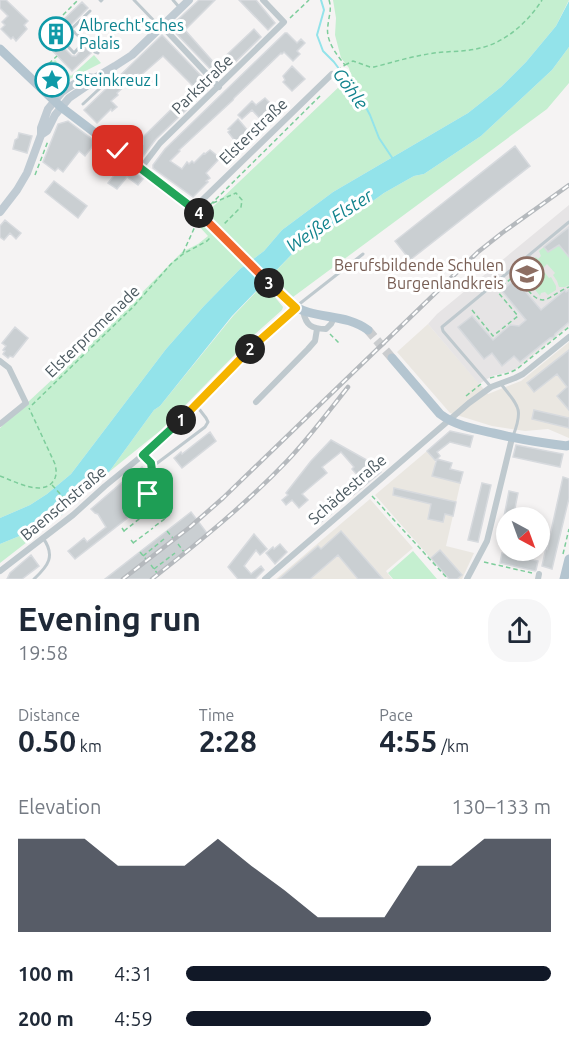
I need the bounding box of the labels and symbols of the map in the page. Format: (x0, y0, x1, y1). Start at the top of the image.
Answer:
building icon: Albrecht'sches Palais (38, 16, 74, 52)
place label: Albrecht'sches Palais (79, 16, 184, 52)
street label: Parkstraße (168, 51, 236, 117)
place icon: Steinkreuz I (34, 62, 70, 98)
water label: Göhle (330, 64, 372, 112)
place label: Steinkreuz I (75, 71, 159, 89)
street label: Elsterstraße (215, 94, 291, 168)
pin (92, 125, 143, 176)
water label: Weiße Elster (282, 184, 377, 256)
pin: 4 (184, 198, 214, 228)
place label: Berufsbildende Schulen Burgenlandkreis (334, 256, 504, 292)
school or university icon: Berufsbildende Schulen Burgenlandkreis (509, 256, 545, 292)
pin: 3 (254, 268, 284, 298)
street label: Elsterpromenade (41, 281, 143, 381)
pin: 2 (235, 334, 265, 364)
pin: 1 (166, 405, 196, 435)
street label: Schädestraße (304, 450, 390, 528)
street label: Baenschstraße (17, 462, 109, 544)
pin (122, 468, 173, 519)
north arrow (496, 507, 550, 561)

